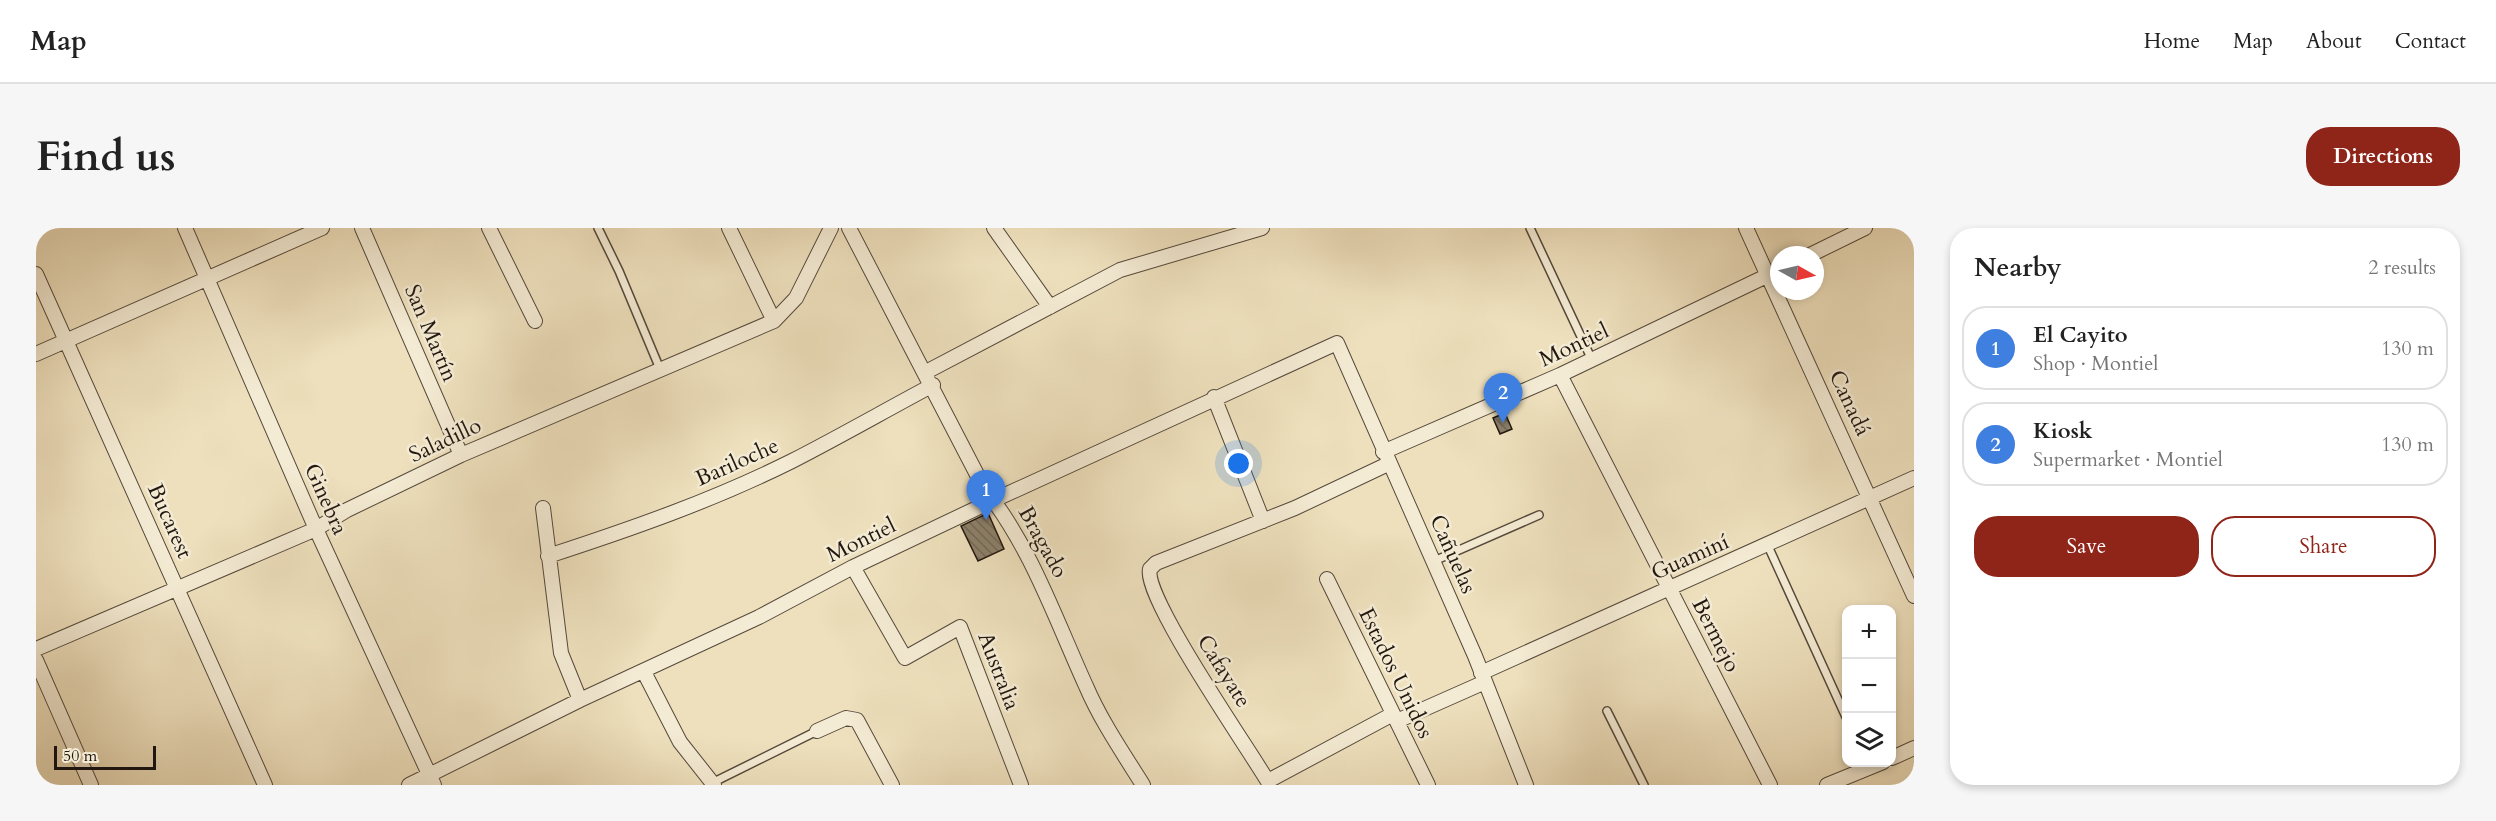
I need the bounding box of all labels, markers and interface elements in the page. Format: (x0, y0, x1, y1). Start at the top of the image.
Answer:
text: Map (30, 22, 87, 60)
text: Home (2144, 27, 2200, 56)
text: Map (2233, 27, 2273, 56)
text: About (2306, 27, 2362, 56)
text: Contact (2395, 27, 2466, 56)
button: Directions (2306, 127, 2460, 186)
text: Find us (36, 128, 176, 185)
north arrow (1770, 246, 1824, 300)
text: Nearby (1974, 250, 2062, 285)
text: 2 results (2368, 254, 2436, 281)
street label: San Martín (397, 280, 465, 387)
street label: Montiel (1534, 316, 1614, 374)
text: El Cayito (2033, 320, 2128, 350)
text: 1 (1990, 335, 2001, 362)
text: 130 m (2381, 335, 2434, 362)
text: Shop · Montiel (2033, 350, 2158, 377)
street label: Canadá (1822, 365, 1878, 441)
pin: 2 (1484, 374, 1522, 423)
street label: Saladillo (404, 410, 486, 470)
text: Kiosk (2033, 416, 2093, 446)
street label: Bariloche (691, 430, 783, 494)
text: 2 (1990, 431, 2001, 458)
text: 130 m (2381, 431, 2434, 458)
text: Supermarket · Montiel (2033, 446, 2223, 473)
your location (1224, 449, 1253, 478)
street label: Ginebra (297, 458, 355, 540)
pin: 1 (966, 470, 1006, 520)
street label: Bucarest (140, 479, 200, 563)
street label: Bragado (1011, 501, 1075, 583)
street label: Montiel (821, 510, 901, 570)
street label: Cañuelas (1422, 510, 1484, 598)
button: Save (1974, 516, 2199, 577)
button: Share (2211, 516, 2436, 577)
street label: Guaminí (1646, 527, 1734, 587)
street label: Bermejo (1685, 593, 1747, 677)
street label: Estados Unidos (1351, 603, 1441, 743)
map controls (1842, 605, 1896, 767)
button: + (1842, 605, 1896, 659)
street label: Australia (971, 628, 1028, 715)
street label: Cafayate (1190, 629, 1258, 713)
button: − (1842, 659, 1896, 713)
button: layers (1842, 713, 1896, 767)
scale bar (54, 743, 156, 770)
text: 50 m (63, 745, 97, 767)

